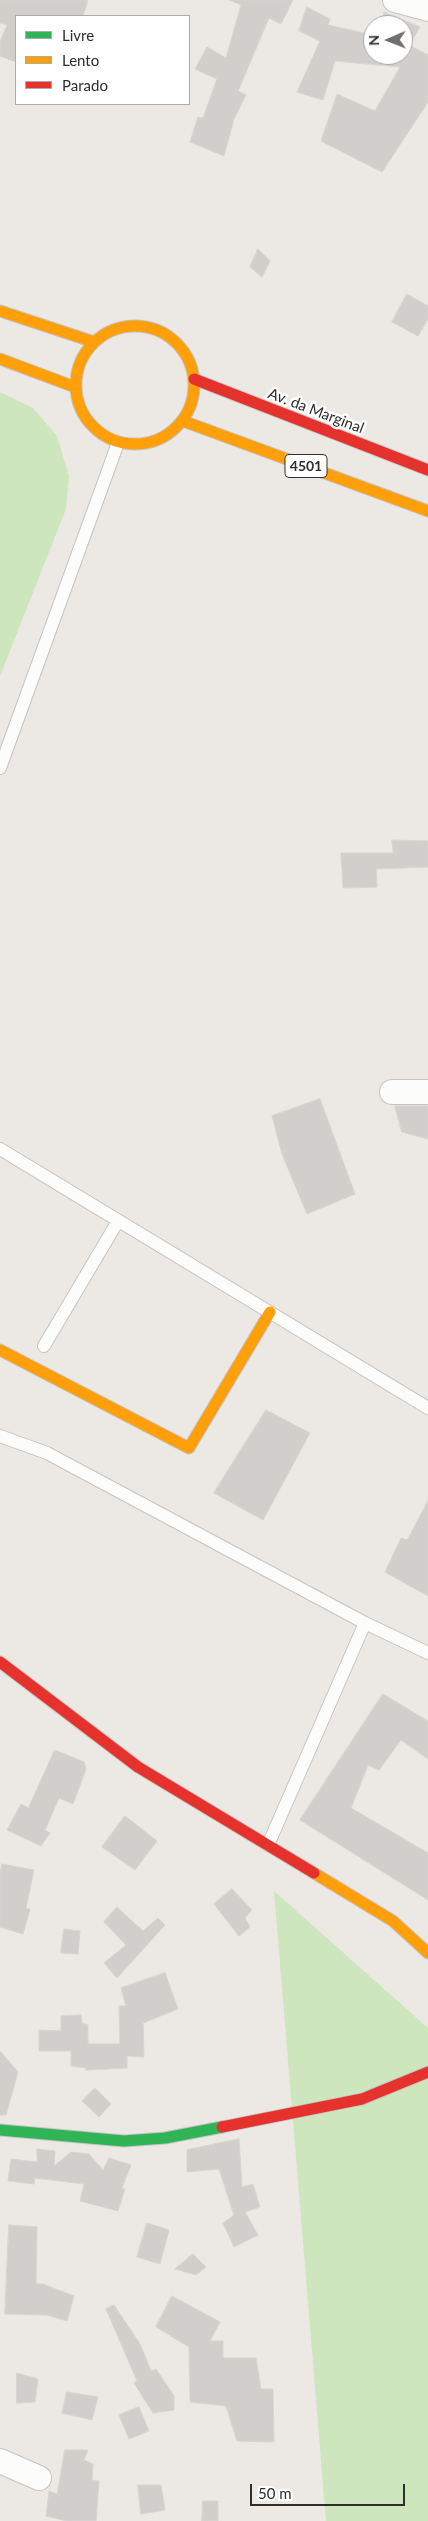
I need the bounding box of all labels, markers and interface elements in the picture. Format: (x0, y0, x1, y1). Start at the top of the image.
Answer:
legend (15, 15, 190, 105)
north arrow (363, 15, 413, 65)
text: Livre (62, 26, 94, 44)
text: N (365, 35, 382, 46)
text: Lento (62, 51, 99, 69)
text: Parado (62, 76, 108, 94)
street label: Av. da Marginal (266, 384, 366, 438)
road number: 4501 (285, 454, 327, 478)
scale bar (253, 2474, 408, 2506)
text: 50 m (258, 2484, 292, 2502)

